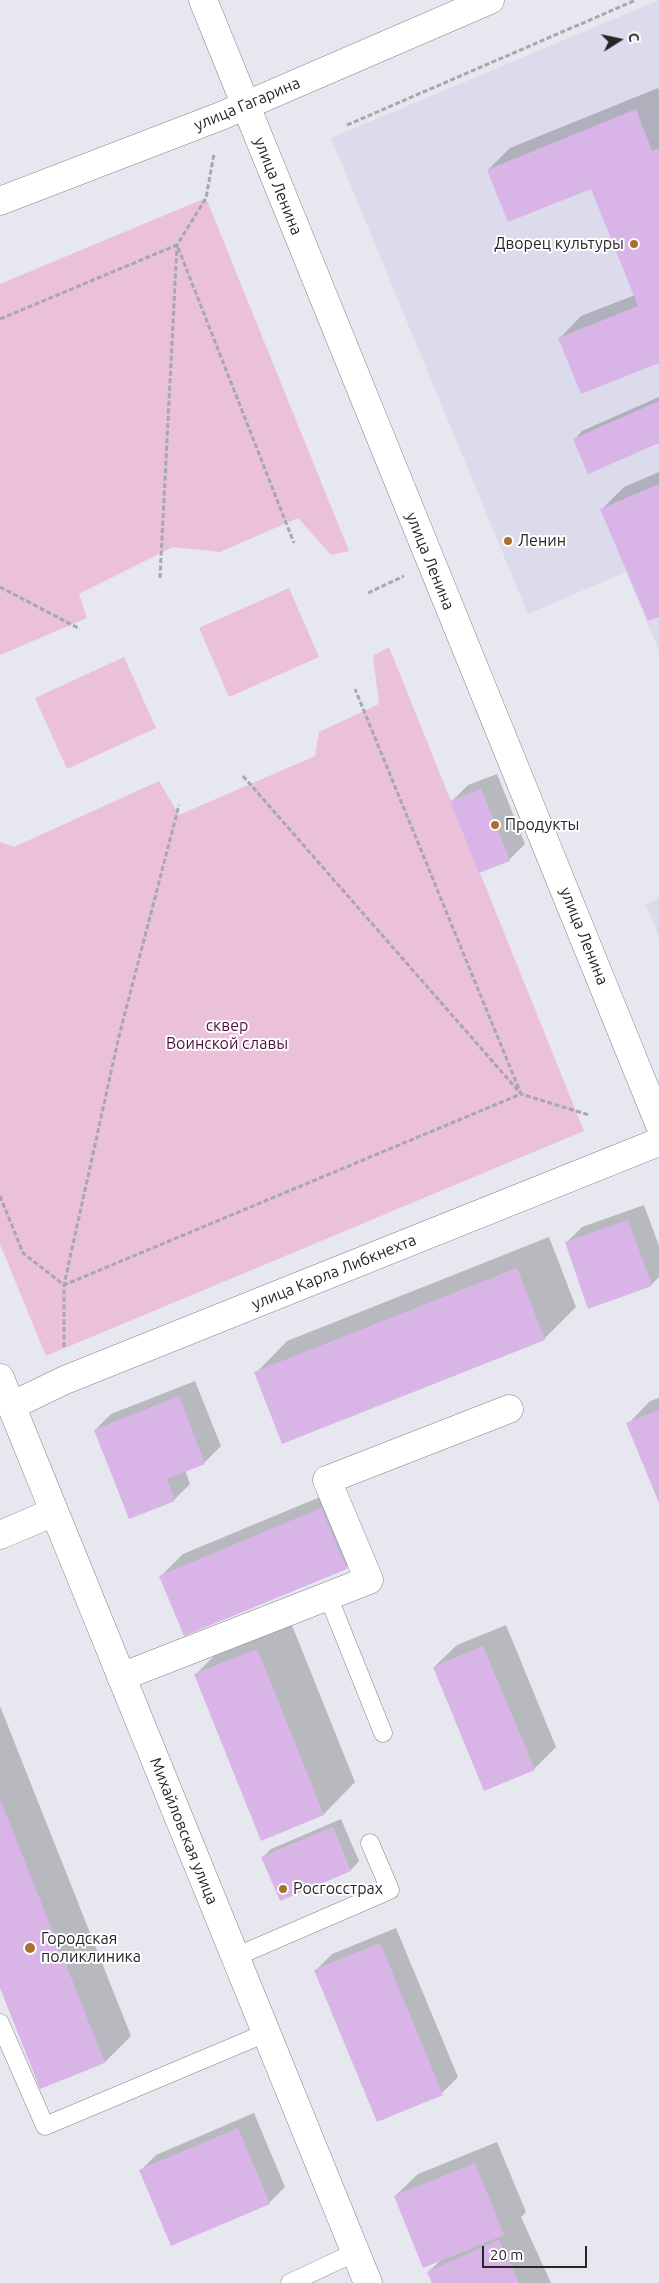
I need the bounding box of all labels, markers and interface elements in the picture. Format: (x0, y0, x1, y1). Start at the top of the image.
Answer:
north arrow (594, 15, 644, 65)
text: С (625, 32, 642, 43)
street label: улица Гагарина (191, 73, 303, 135)
street label: улица Ленина (250, 134, 306, 238)
place label: Дворец культуры (494, 234, 624, 254)
marker: Дворец культуры (628, 238, 640, 250)
street label: улица Ленина (402, 509, 458, 613)
place label: Ленин (518, 531, 566, 551)
marker: Ленин (502, 535, 514, 547)
place label: Продукты (505, 815, 580, 835)
marker: Продукты (489, 819, 501, 831)
street label: улица Ленина (556, 884, 612, 988)
park label: сквер Воинской славы (166, 1016, 288, 1054)
street label: улица Карла Либкнехта (249, 1230, 419, 1314)
street label: Михайловская улица (146, 1755, 222, 1907)
place label: Росгосстрах (293, 1879, 383, 1899)
marker: Росгосстрах (277, 1883, 289, 1895)
place label: Городская поликлиника (41, 1929, 141, 1967)
marker: Городская поликлиника (23, 1941, 37, 1955)
scale bar (484, 2236, 589, 2268)
text: 20 m (490, 2246, 523, 2263)

